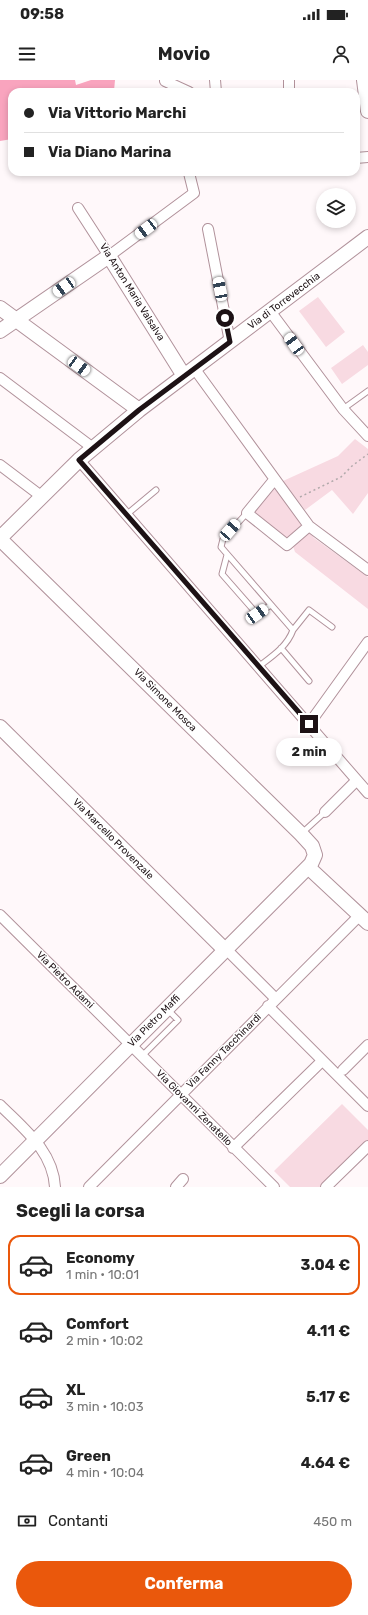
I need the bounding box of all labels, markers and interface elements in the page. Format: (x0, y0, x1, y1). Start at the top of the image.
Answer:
text: 09:58 (20, 5, 64, 23)
icon: menu (16, 43, 38, 65)
text: Movio (158, 43, 210, 65)
icon: person (330, 43, 352, 65)
text: Via Vittorio Marchi (48, 104, 186, 122)
text: Via Diano Marina (48, 143, 171, 161)
map controls (316, 188, 356, 228)
button: layers (316, 188, 356, 228)
car (133, 217, 159, 241)
street label: Via Anton Maria Valsalva (97, 241, 167, 343)
street label: Via di Torrevecchia (246, 270, 322, 332)
car (51, 275, 77, 299)
car (212, 276, 228, 302)
route start (216, 309, 234, 327)
car (282, 331, 306, 357)
car (66, 354, 92, 378)
car (218, 517, 242, 543)
car (244, 602, 270, 626)
street label: Via Simone Mosca (131, 666, 199, 734)
route end (300, 715, 318, 733)
callout: 2 min (276, 738, 342, 766)
text: 2 min (291, 744, 327, 759)
street label: Via Marcello Provenzale (70, 796, 156, 882)
street label: Via Pietro Adami (34, 949, 96, 1011)
street label: Via Pietro Maffi (125, 992, 183, 1050)
street label: Via Fanny Tacchinardi (184, 1011, 264, 1091)
street label: Via Giovanni Zenatello (153, 1067, 235, 1149)
text: Scegli la corsa (16, 1200, 145, 1222)
icon: car (18, 1247, 54, 1283)
text: Economy (66, 1249, 135, 1267)
text: 3.04 € (301, 1256, 350, 1274)
text: 1 min · 10:01 (66, 1267, 139, 1282)
icon: car (18, 1313, 54, 1349)
text: Comfort (66, 1315, 129, 1333)
text: 4.11 € (307, 1322, 350, 1340)
text: 2 min · 10:02 (66, 1333, 143, 1348)
icon: car (18, 1379, 54, 1415)
text: XL (66, 1381, 85, 1399)
text: 5.17 € (306, 1388, 350, 1406)
text: 3 min · 10:03 (66, 1399, 143, 1414)
icon: car (18, 1445, 54, 1481)
text: Green (66, 1447, 111, 1465)
text: 4.64 € (301, 1454, 350, 1472)
text: 4 min · 10:04 (66, 1465, 144, 1480)
icon: cash (16, 1510, 38, 1532)
text: Contanti (48, 1512, 108, 1530)
text: 450 m (313, 1514, 352, 1529)
button: Conferma (16, 1561, 352, 1607)

